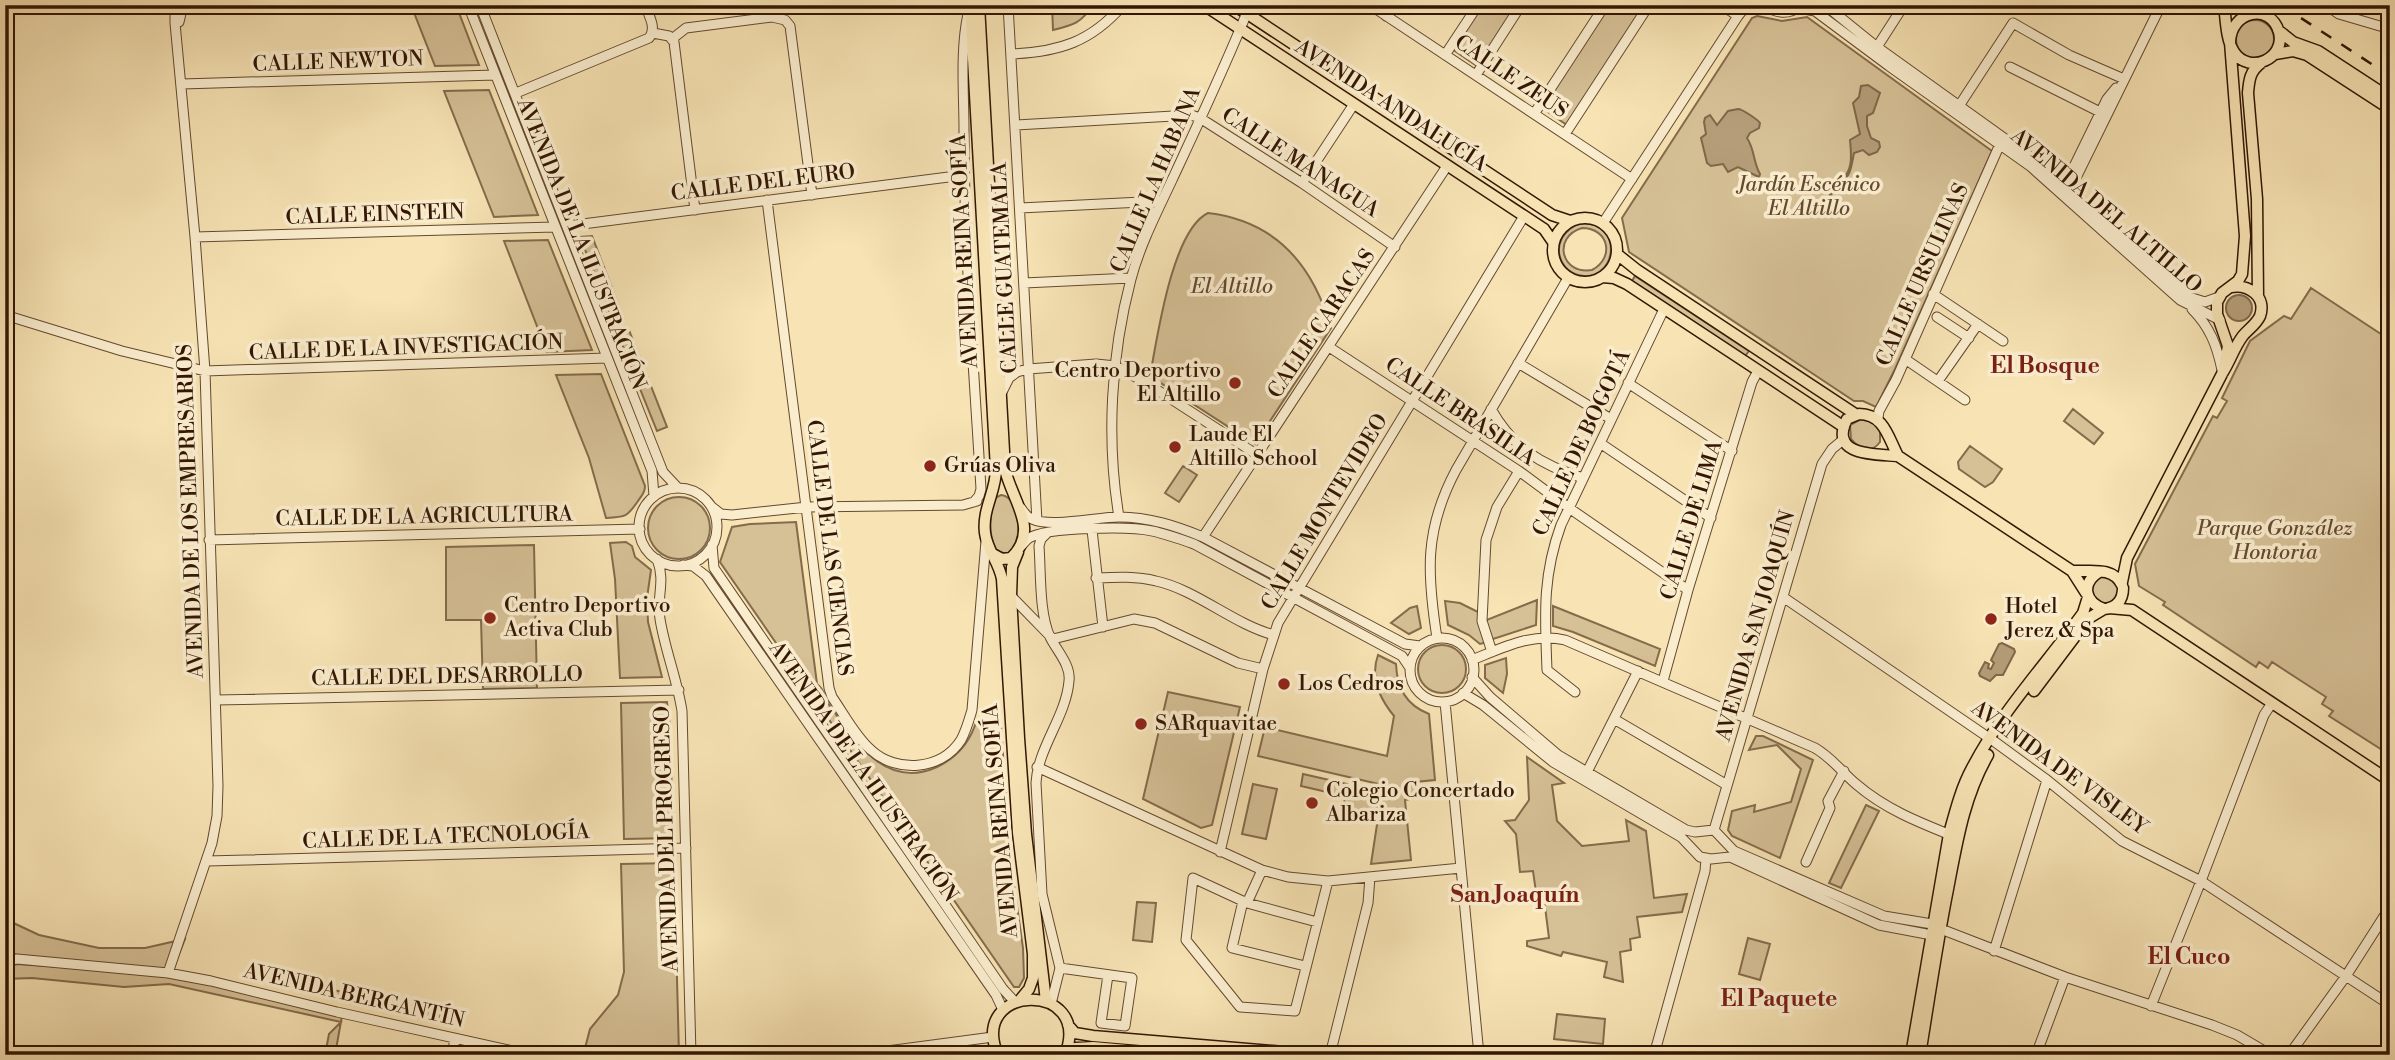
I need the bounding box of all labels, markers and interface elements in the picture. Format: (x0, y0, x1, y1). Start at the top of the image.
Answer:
street label: CALLE ZEUS (1449, 30, 1573, 124)
street label: AVENIDA ANDALUCÍA (1289, 32, 1494, 178)
street label: CALLE NEWTON (252, 46, 424, 78)
street label: CALLE LA HABANA (1105, 83, 1207, 277)
street label: AVENIDA DE LA ILUSTRACIÓN (510, 92, 654, 394)
street label: CALLE MANAGUA (1216, 102, 1384, 224)
street label: AVENIDA DEL ALTILLO (2004, 123, 2207, 299)
street label: AVENIDA REINA SOFÍA (944, 132, 984, 370)
street label: CALLE DEL EURO (669, 159, 857, 207)
street label: CALLE GUATEMALA (986, 161, 1024, 374)
park label: Jardín Escénico El Altillo (1736, 172, 1880, 222)
street label: CALLE URSULINAS (1871, 180, 1975, 370)
street label: CALLE EINSTEIN (285, 199, 465, 231)
street label: CALLE CARACAS (1262, 244, 1382, 404)
park label: El Altillo (1190, 274, 1273, 300)
street label: CALLE DE LA INVESTIGACIÓN (248, 327, 564, 366)
street label: AVENIDA DE LOS EMPRESARIOS (172, 343, 210, 680)
street label: CALLE DE BOGOTÁ (1526, 344, 1637, 540)
street label: CALLE BRASILIA (1380, 352, 1541, 472)
district label: El Bosque (1990, 352, 2100, 380)
place label: Centro Deportivo El Altillo (1054, 358, 1221, 408)
marker: Centro Deportivo El Altillo (1227, 375, 1243, 391)
street label: CALLE MONTEVIDEO (1256, 409, 1394, 615)
street label: CALLE DE LAS CIENCIAS (800, 419, 858, 677)
place label: Laude El Altillo School (1188, 422, 1317, 472)
street label: CALLE DE LIMA (1655, 436, 1729, 603)
marker: Laude El Altillo School (1167, 439, 1183, 455)
place label: Grúas Oliva (944, 453, 1056, 479)
marker: Grúas Oliva (922, 458, 938, 474)
street label: CALLE DE LA AGRICULTURA (275, 501, 574, 533)
street label: AVENIDA SAN JOAQUÍN (1708, 507, 1801, 745)
park label: Parque González Hontoria (2196, 516, 2353, 566)
place label: Centro Deportivo Activa Club (503, 593, 671, 643)
place label: Hotel Jerez & Spa (2004, 594, 2115, 644)
marker: Centro Deportivo Activa Club (482, 610, 498, 626)
marker: Hotel Jerez & Spa (1983, 611, 1999, 627)
street label: AVENIDA DE LA ILUSTRACIÓN (762, 634, 966, 908)
street label: CALLE DEL DESARROLLO (311, 662, 583, 692)
place label: Los Cedros (1298, 671, 1404, 697)
marker: Los Cedros (1276, 676, 1292, 692)
street label: AVENIDA DE VISLEY (1965, 695, 2153, 841)
street label: AVENIDA REINA SOFÍA (976, 702, 1024, 940)
street label: AVENIDA DEL PROGRESO (649, 705, 685, 974)
place label: SARquavitae (1155, 711, 1277, 737)
marker: SARquavitae (1133, 716, 1149, 732)
place label: Colegio Concertado Albariza (1325, 778, 1515, 828)
marker: Colegio Concertado Albariza (1304, 795, 1320, 811)
street label: CALLE DE LA TECNOLOGÍA (302, 817, 591, 855)
district label: San Joaquín (1451, 881, 1579, 909)
district label: El Cuco (2147, 943, 2231, 971)
street label: AVENIDA BERGANTÍN (240, 956, 468, 1034)
district label: El Paquete (1721, 985, 1837, 1013)

